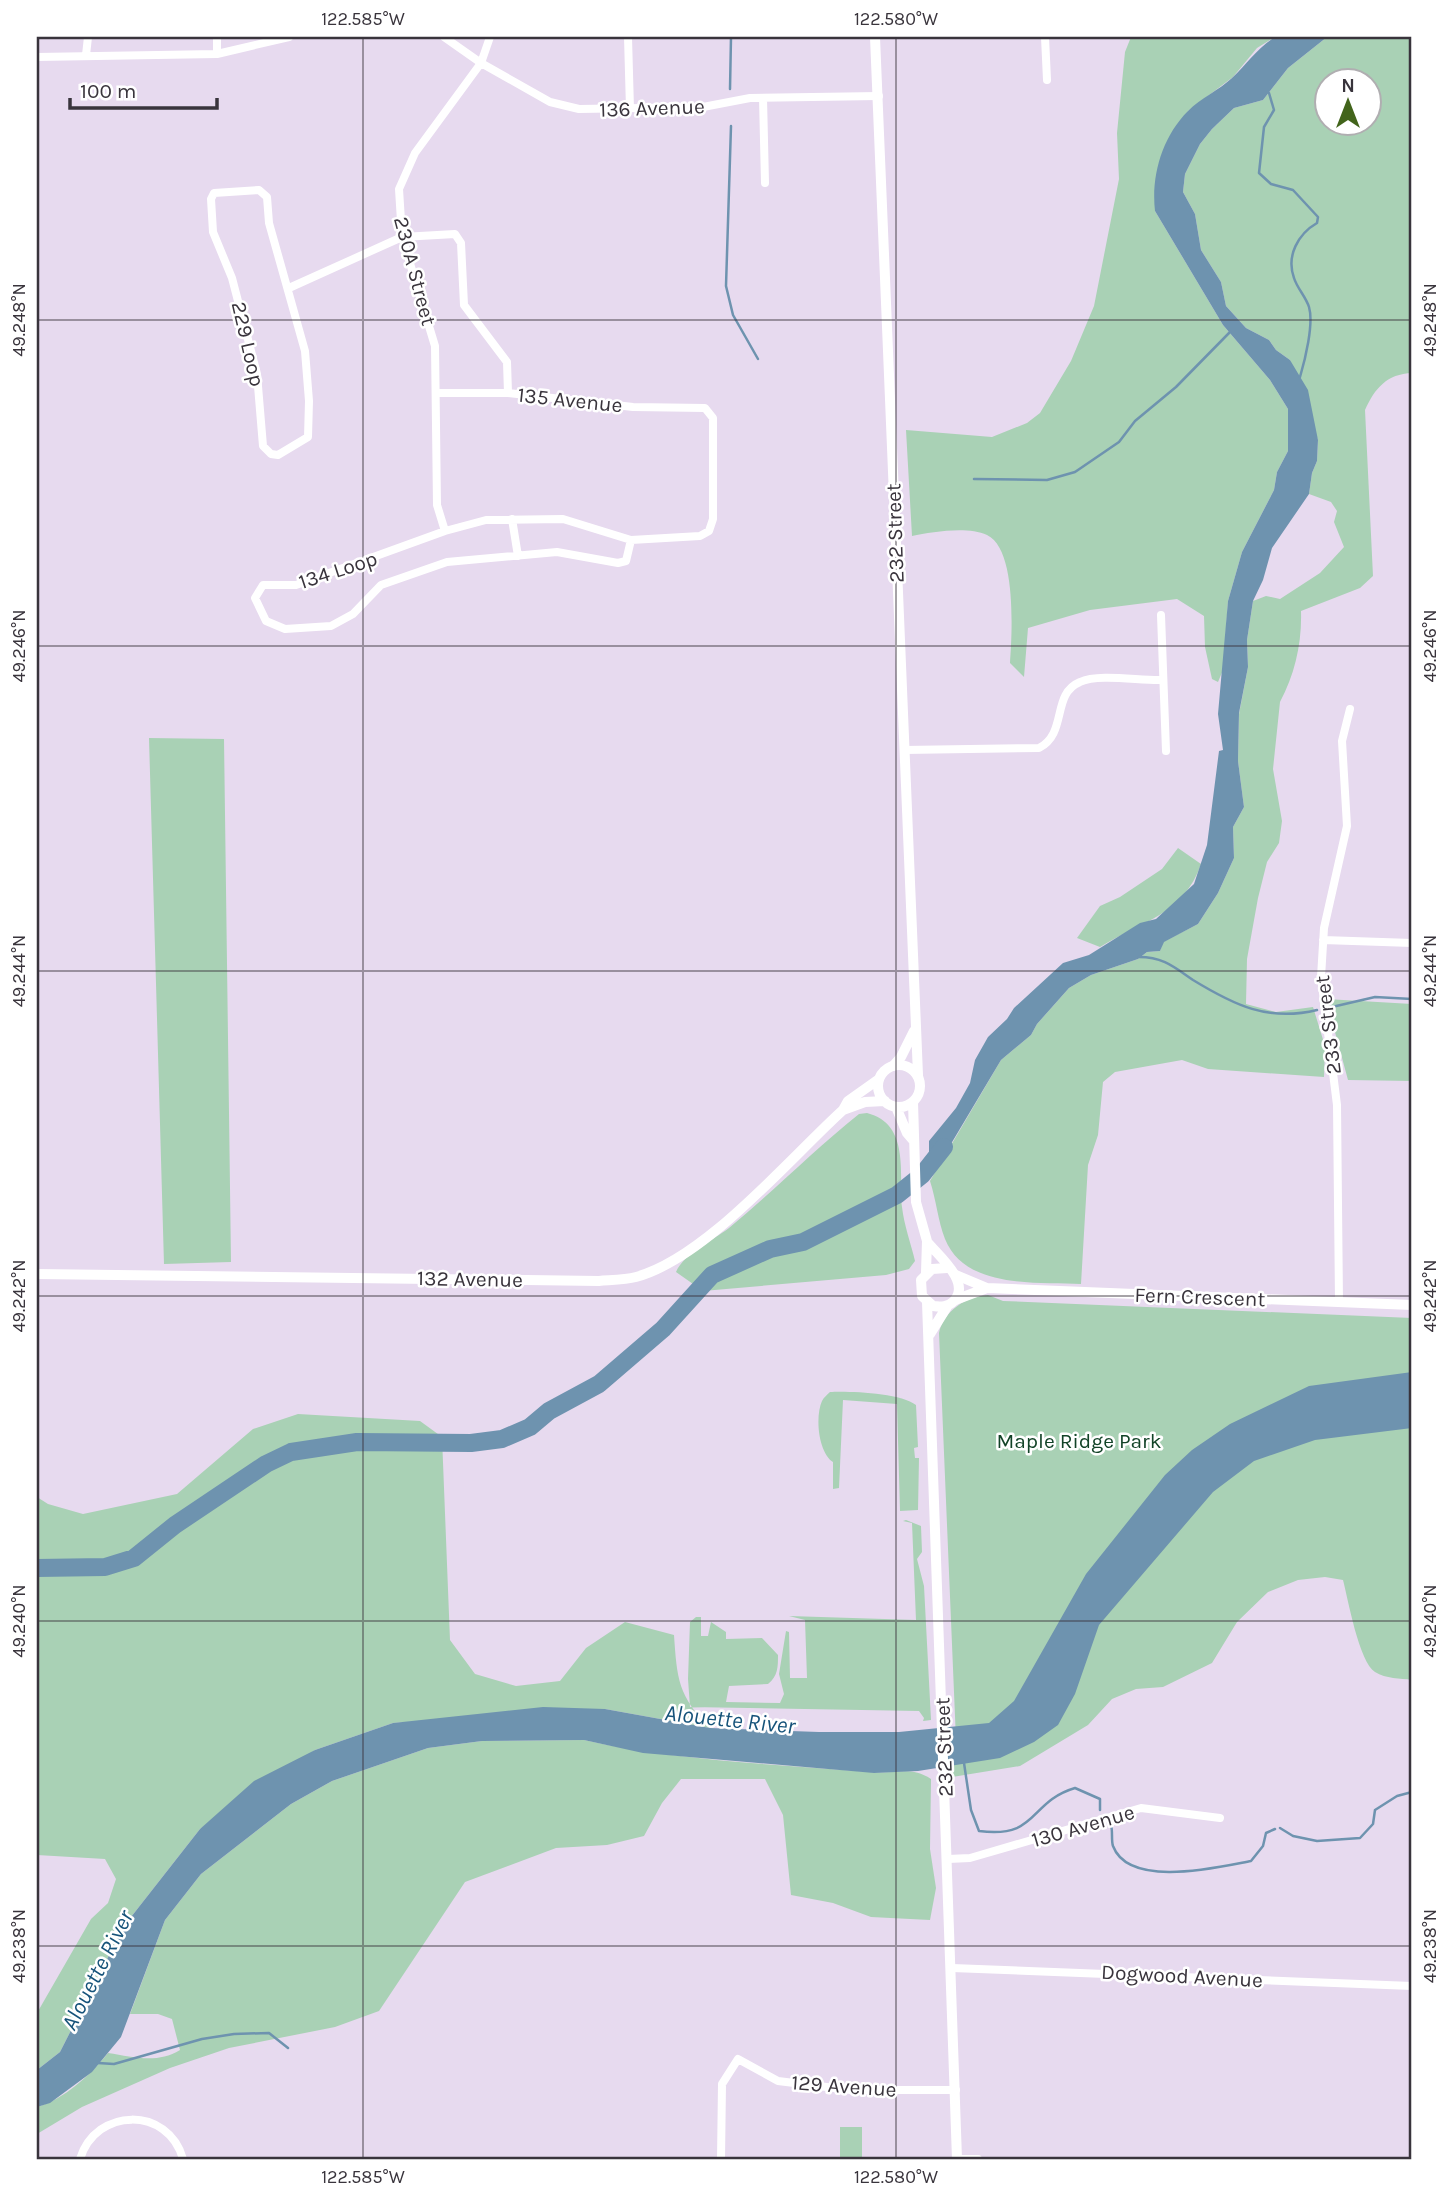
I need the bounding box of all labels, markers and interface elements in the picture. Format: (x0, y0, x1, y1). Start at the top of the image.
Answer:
text: 122.585°W (321, 8, 405, 30)
text: 122.580°W (854, 8, 938, 30)
scale bar (70, 66, 217, 110)
north arrow (1312, 66, 1382, 136)
text: N (1341, 75, 1355, 97)
text: 100 m (80, 79, 137, 103)
street label: 136 Avenue (599, 94, 705, 122)
street label: 230A Street (389, 214, 441, 328)
text: 49.248°N (8, 283, 30, 357)
text: 49.248°N (1419, 283, 1441, 357)
street label: 229 Loop (227, 299, 269, 389)
street label: 135 Avenue (516, 383, 624, 417)
street label: 232 Street (881, 483, 909, 583)
street label: 134 Loop (296, 546, 380, 594)
text: 49.246°N (8, 610, 30, 682)
text: 49.246°N (1419, 610, 1441, 682)
text: 49.244°N (8, 935, 30, 1007)
text: 49.244°N (1419, 935, 1441, 1007)
street label: 233 Street (1310, 974, 1346, 1076)
text: 49.242°N (8, 1259, 30, 1333)
text: 49.242°N (1419, 1259, 1441, 1333)
street label: 132 Avenue (417, 1266, 523, 1292)
street label: Fern Crescent (1134, 1283, 1266, 1311)
park label: Maple Ridge Park (996, 1429, 1162, 1453)
text: 49.240°N (8, 1584, 30, 1658)
text: 49.240°N (1419, 1584, 1441, 1658)
street label: 232 Street (930, 1697, 958, 1797)
water label: Alouette River (663, 1699, 798, 1740)
street label: 130 Avenue (1029, 1800, 1137, 1852)
water label: Alouette River (56, 1905, 140, 2035)
text: 49.238°N (8, 1909, 30, 1983)
text: 49.238°N (1419, 1909, 1441, 1983)
street label: Dogwood Avenue (1101, 1960, 1263, 1992)
street label: 129 Avenue (791, 2070, 897, 2102)
text: 122.585°W (321, 2166, 405, 2188)
text: 122.580°W (854, 2166, 938, 2188)

